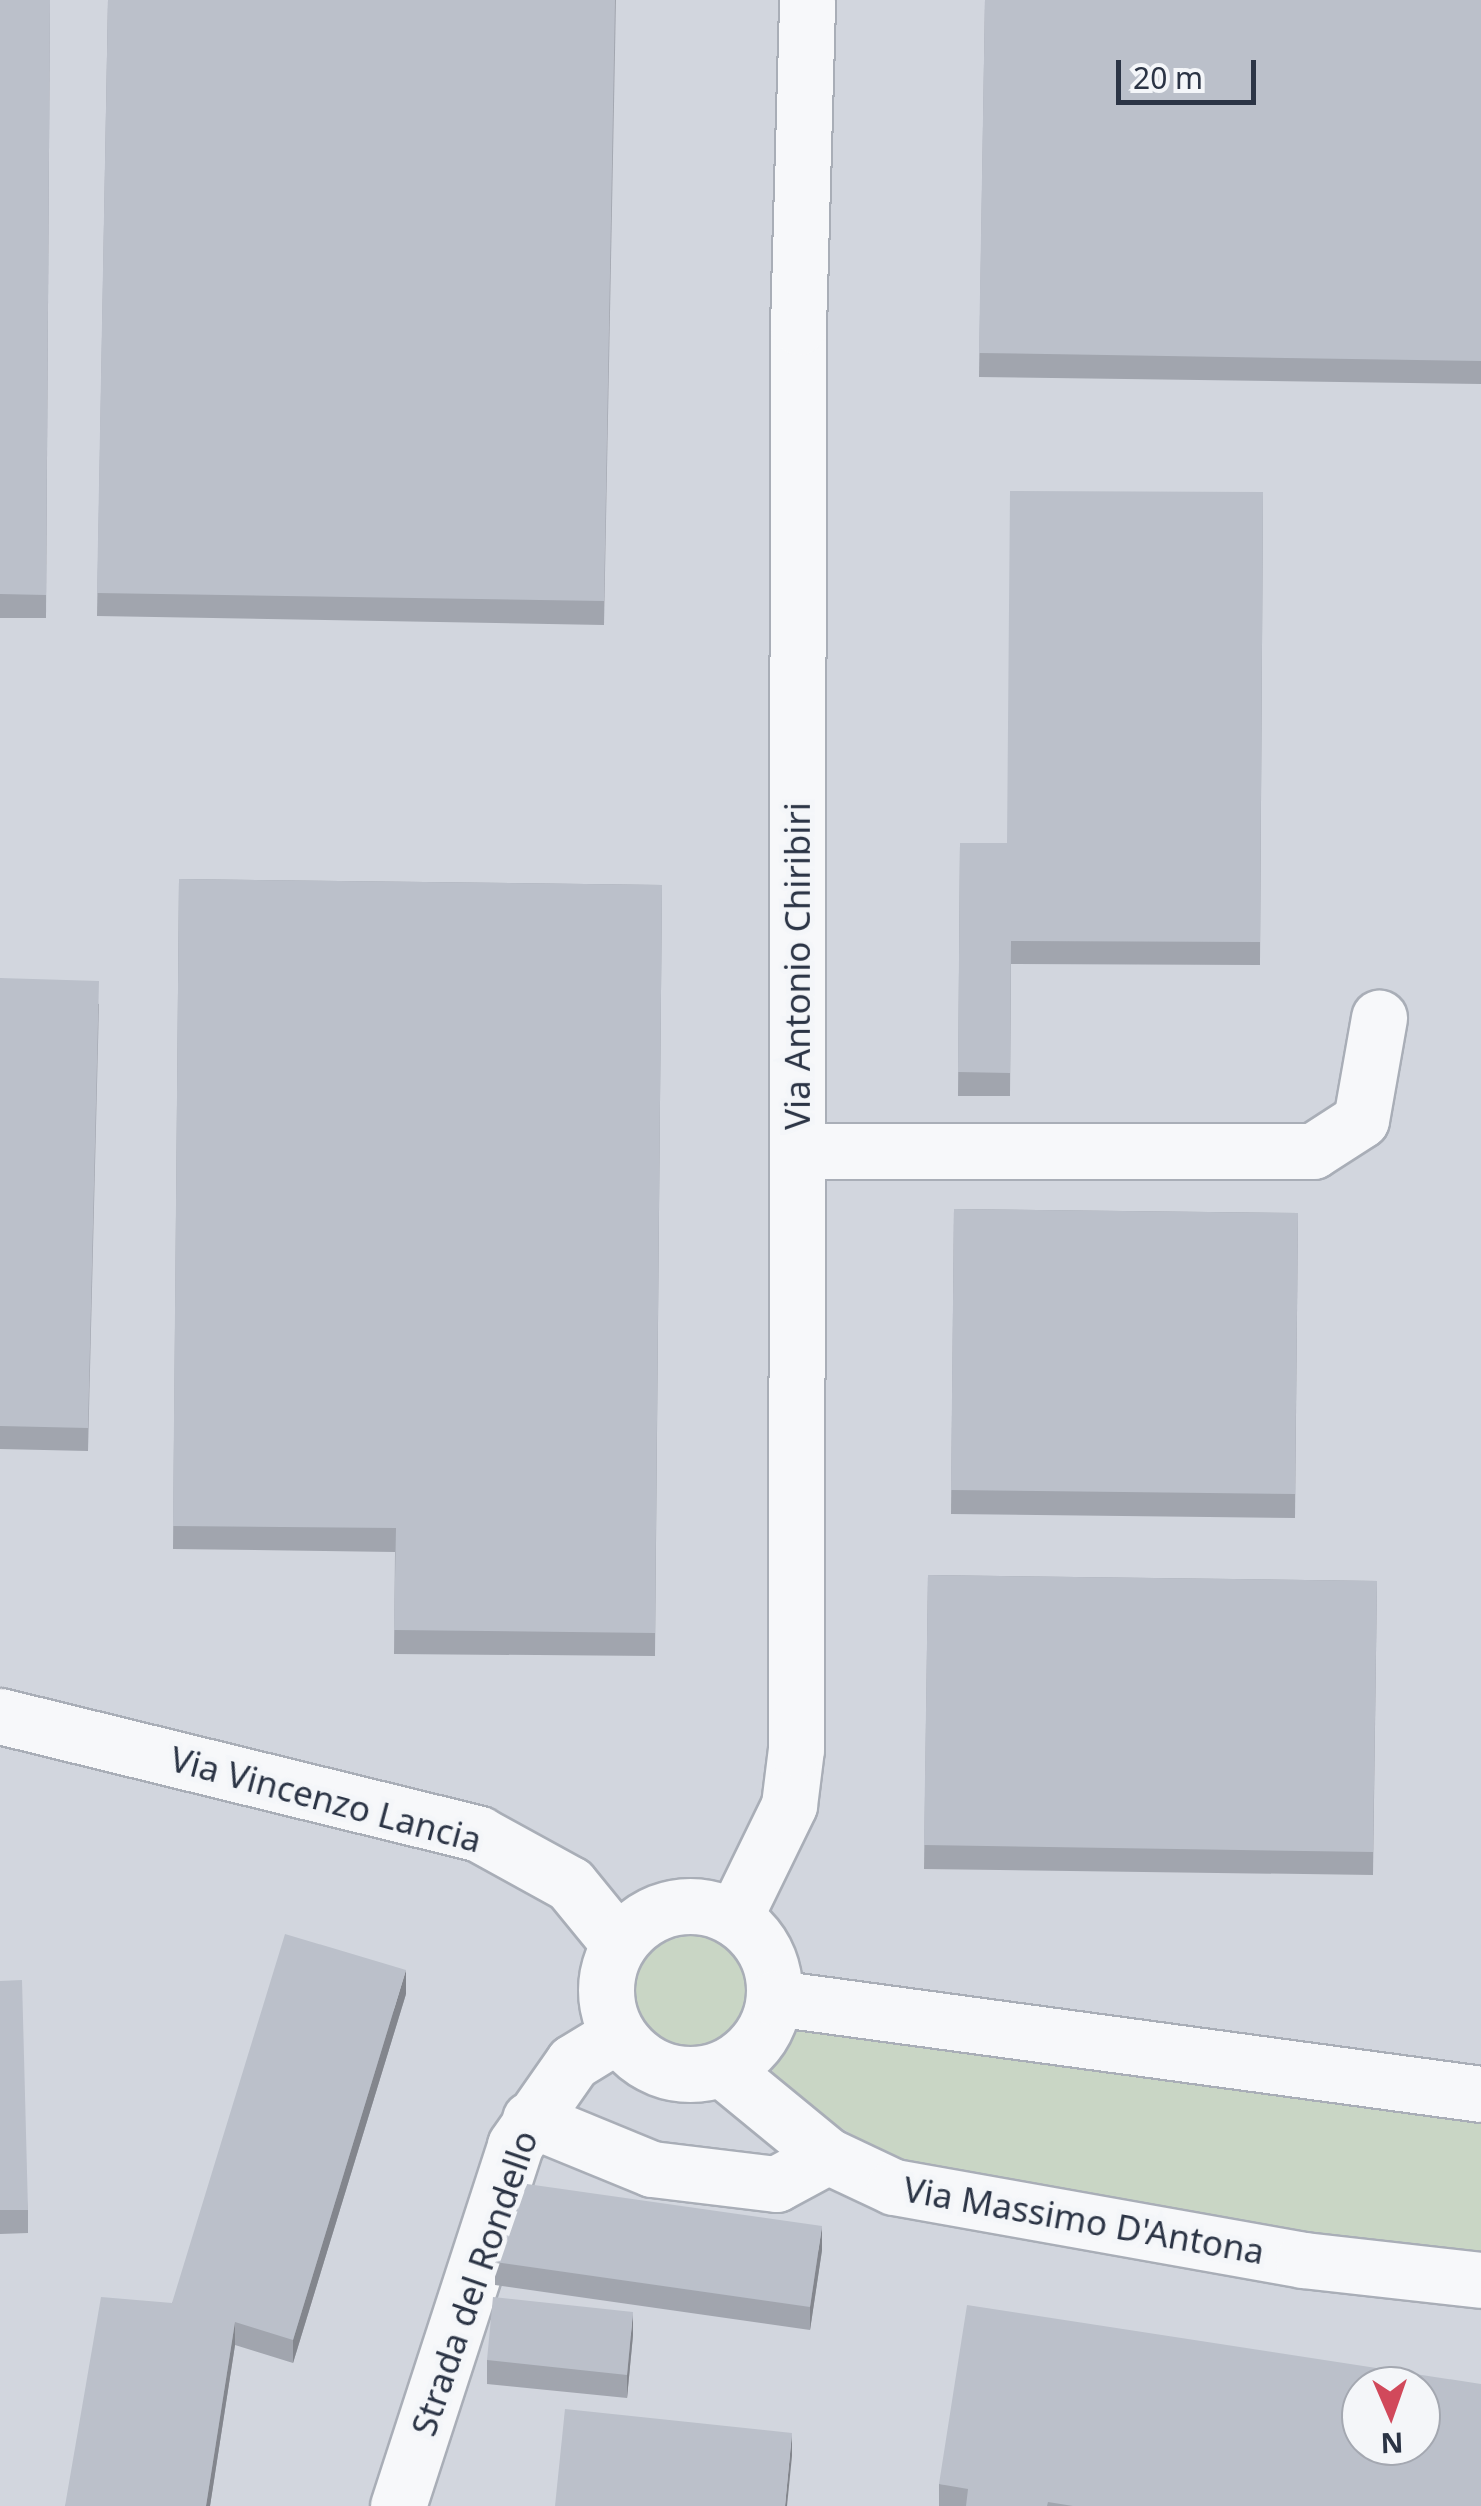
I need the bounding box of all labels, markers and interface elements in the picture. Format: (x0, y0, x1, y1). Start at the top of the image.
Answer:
scale bar (1121, 40, 1261, 102)
text: 20 m (1133, 57, 1203, 98)
street label: Via Antonio Chiribiri (776, 802, 818, 1130)
street label: Via Vincenzo Lancia (166, 1737, 486, 1861)
street label: Strada del Rondello (402, 2125, 546, 2441)
street label: Via Massimo D'Antona (900, 2168, 1268, 2272)
north arrow (1341, 2366, 1441, 2466)
text: N (1380, 2425, 1404, 2463)

